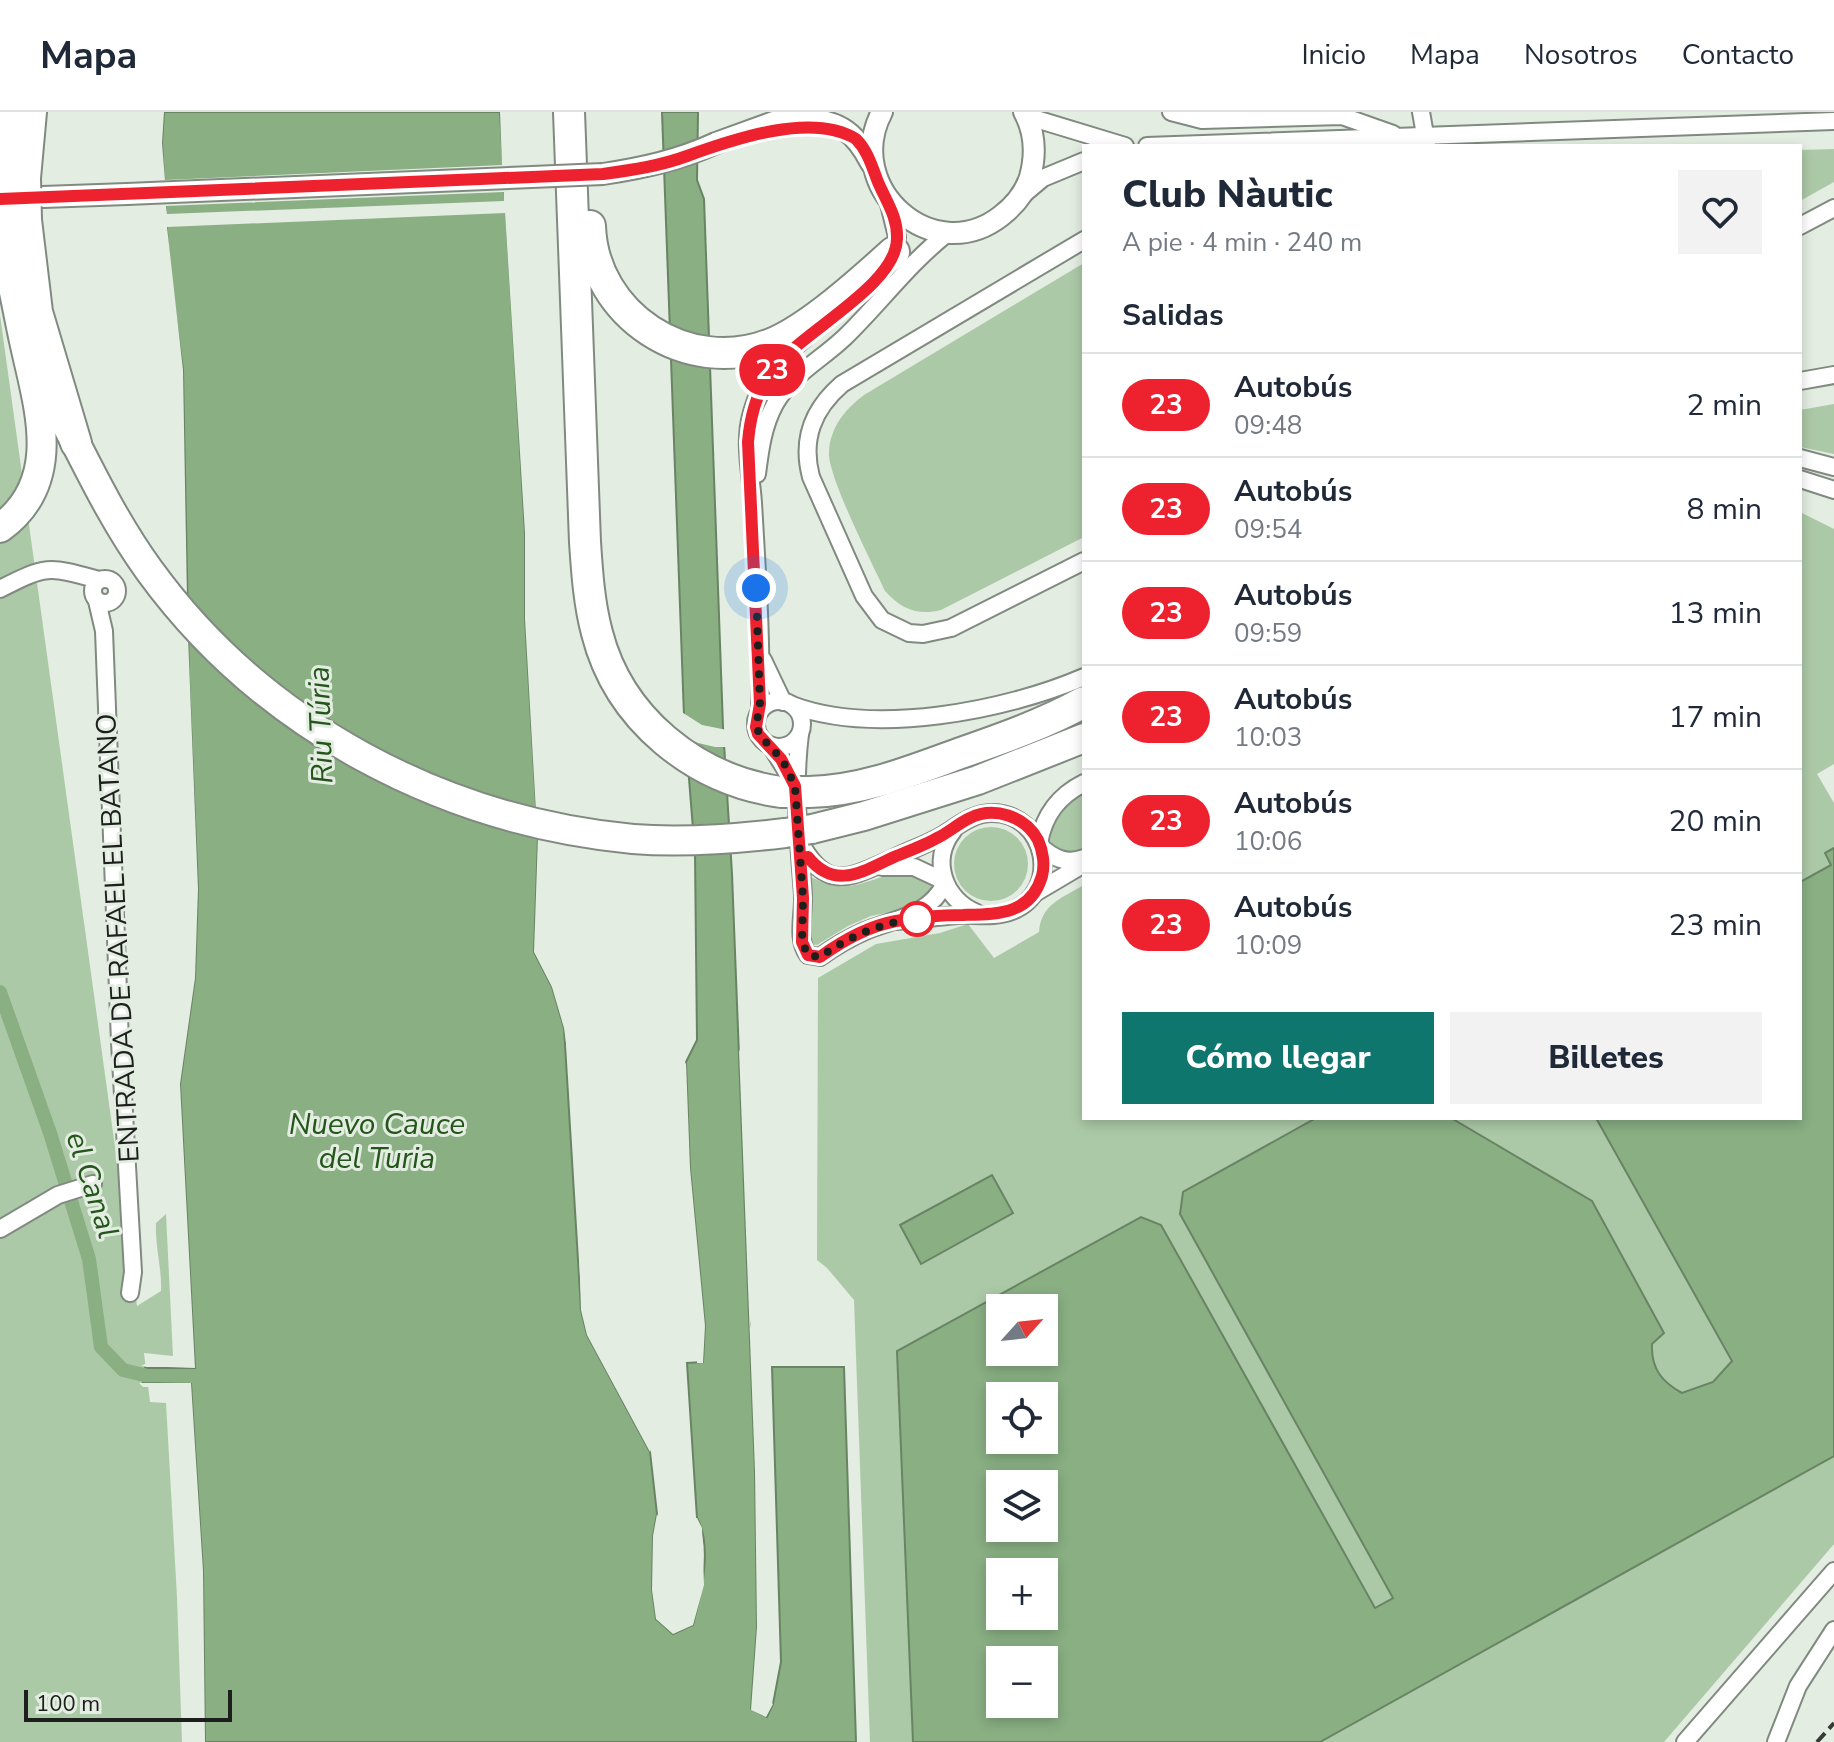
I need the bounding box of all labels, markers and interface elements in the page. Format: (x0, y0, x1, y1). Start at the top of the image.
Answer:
text: Mapa (40, 30, 137, 81)
text: Inicio (1301, 36, 1366, 74)
text: Mapa (1410, 36, 1480, 74)
text: Nosotros (1524, 36, 1638, 74)
text: Contacto (1682, 36, 1794, 74)
text: Club Nàutic (1122, 169, 1333, 220)
button: heart (1678, 170, 1762, 254)
text: A pie · 4 min · 240 m (1122, 225, 1362, 260)
text: Salidas (1122, 295, 1224, 336)
line badge: 23 (736, 344, 808, 396)
text: 23 (755, 351, 789, 389)
text: Autobús (1234, 367, 1352, 408)
text: 2 min (1687, 385, 1762, 426)
text: 23 (1149, 386, 1183, 424)
text: 09:48 (1234, 408, 1302, 443)
text: Autobús (1234, 471, 1352, 512)
text: 8 min (1687, 489, 1762, 530)
text: 23 (1149, 490, 1183, 528)
text: 09:54 (1234, 512, 1302, 547)
your location (736, 568, 776, 608)
text: Autobús (1234, 575, 1352, 616)
text: 13 min (1669, 593, 1762, 634)
text: 23 (1149, 594, 1183, 632)
text: 09:59 (1234, 616, 1302, 651)
water label: Riu Túria (298, 665, 344, 785)
text: Autobús (1234, 679, 1352, 720)
text: 17 min (1669, 697, 1762, 738)
text: 23 (1149, 698, 1183, 736)
street label: ENTRADA DE RAFAEL EL BATANO (87, 712, 149, 1164)
text: 10:03 (1234, 720, 1302, 755)
text: Autobús (1234, 783, 1352, 824)
text: 20 min (1669, 801, 1762, 842)
text: 23 (1149, 802, 1183, 840)
text: 10:06 (1234, 824, 1302, 859)
text: Autobús (1234, 887, 1352, 928)
unlabelled marker (900, 902, 934, 936)
text: 23 min (1669, 905, 1762, 946)
text: 23 (1149, 906, 1183, 944)
text: 10:09 (1234, 928, 1302, 963)
button: Cómo llegar (1122, 1012, 1434, 1104)
button: Billetes (1450, 1012, 1762, 1104)
water label: Nuevo Cauce del Turia (289, 1104, 465, 1179)
water label: el Canal (56, 1126, 128, 1244)
north arrow (986, 1294, 1058, 1366)
map controls (986, 1294, 1058, 1718)
button: locate (986, 1382, 1058, 1454)
button: layers (986, 1470, 1058, 1542)
button: + (986, 1558, 1058, 1630)
button: − (986, 1646, 1058, 1718)
scale bar (24, 1686, 232, 1722)
text: 100 m (36, 1689, 100, 1719)

